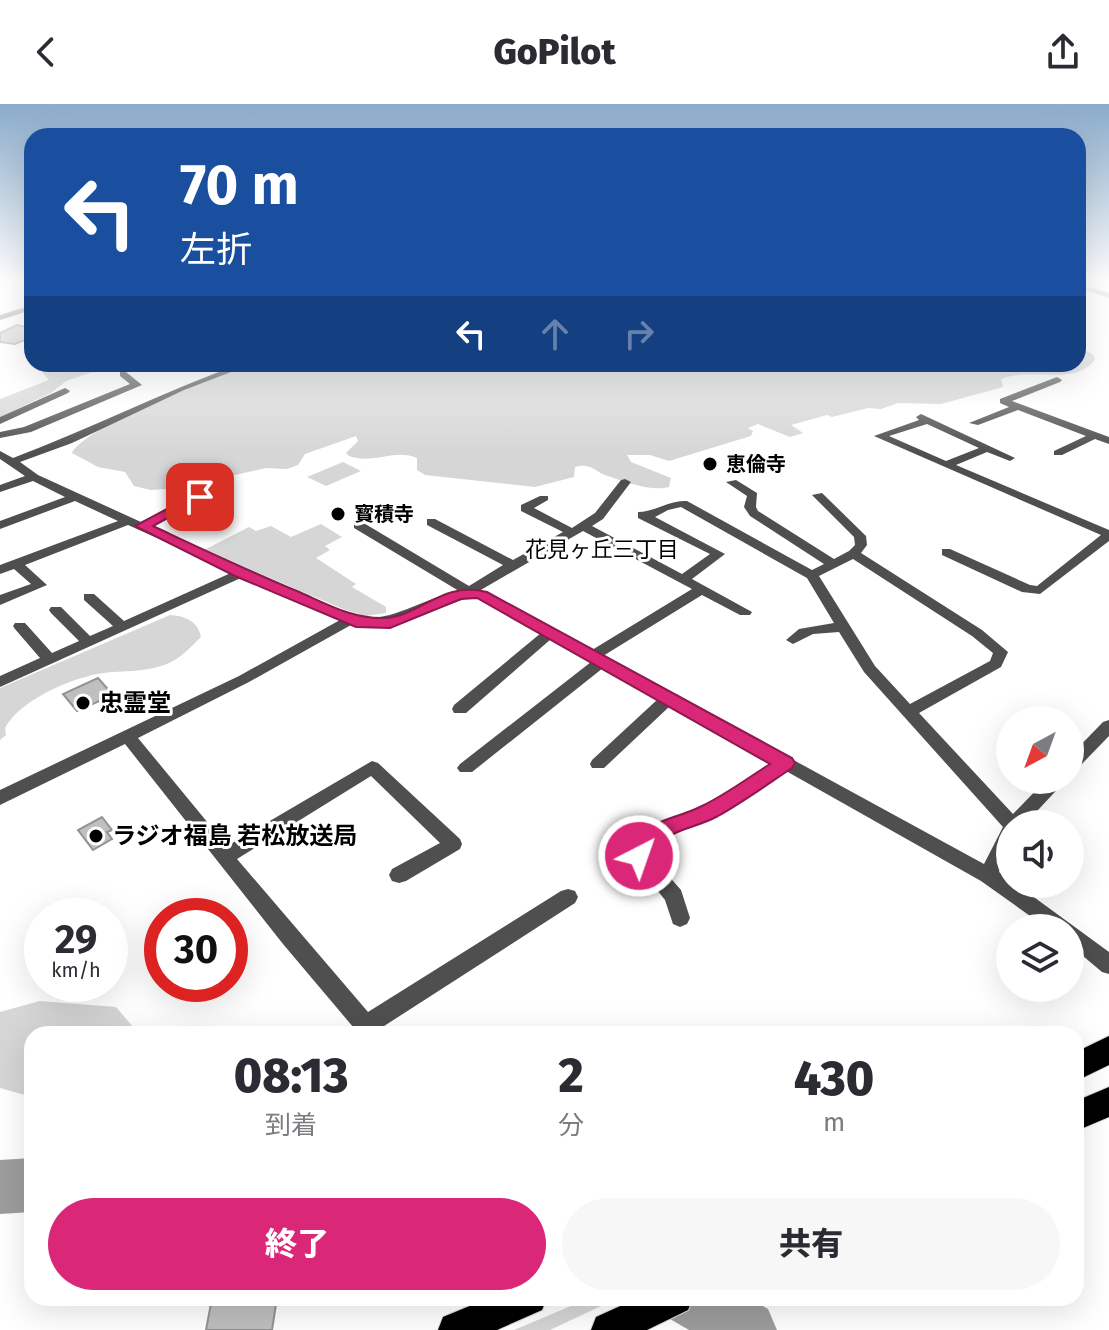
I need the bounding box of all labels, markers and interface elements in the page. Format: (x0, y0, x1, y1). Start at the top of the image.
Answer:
icon: back (24, 30, 68, 74)
text: GoPilot (493, 30, 616, 74)
icon: share (1041, 30, 1085, 74)
text: 70 m (180, 152, 299, 219)
icon: left (48, 160, 152, 264)
text: 左折 (180, 228, 252, 272)
icon: left (449, 312, 493, 356)
icon: ahead (533, 312, 577, 356)
icon: right (617, 312, 661, 356)
place label: 恵倫寺 (726, 452, 786, 476)
marker: 恵倫寺 (701, 455, 719, 473)
pin (166, 463, 234, 531)
icon: arrive (178, 475, 222, 519)
place label: 寳積寺 (354, 502, 414, 526)
marker: 寳積寺 (329, 505, 347, 523)
district label: 花見ヶ丘三丁目 (525, 536, 679, 563)
place label: 忠霊堂 (99, 689, 171, 717)
marker: 忠霊堂 (74, 694, 92, 712)
north arrow (996, 706, 1084, 794)
map controls (996, 706, 1084, 1002)
button: sound (996, 810, 1084, 898)
position arrow (597, 814, 681, 898)
place label: ラジオ福島 若松放送局 (112, 822, 357, 850)
marker: ラジオ福島 若松放送局 (87, 827, 105, 845)
speed limit sign: 30 (144, 898, 248, 1002)
button: layers (996, 914, 1084, 1002)
text: 29 (55, 916, 97, 964)
text: km/h (51, 958, 101, 982)
text: 08:13 (234, 1047, 348, 1105)
text: 2 (559, 1047, 584, 1105)
text: 430 (794, 1050, 874, 1108)
text: m (823, 1107, 845, 1138)
text: 到着 (265, 1110, 317, 1141)
text: 分 (558, 1110, 584, 1141)
button: 終了 (48, 1198, 546, 1290)
button: 共有 (562, 1198, 1060, 1290)

